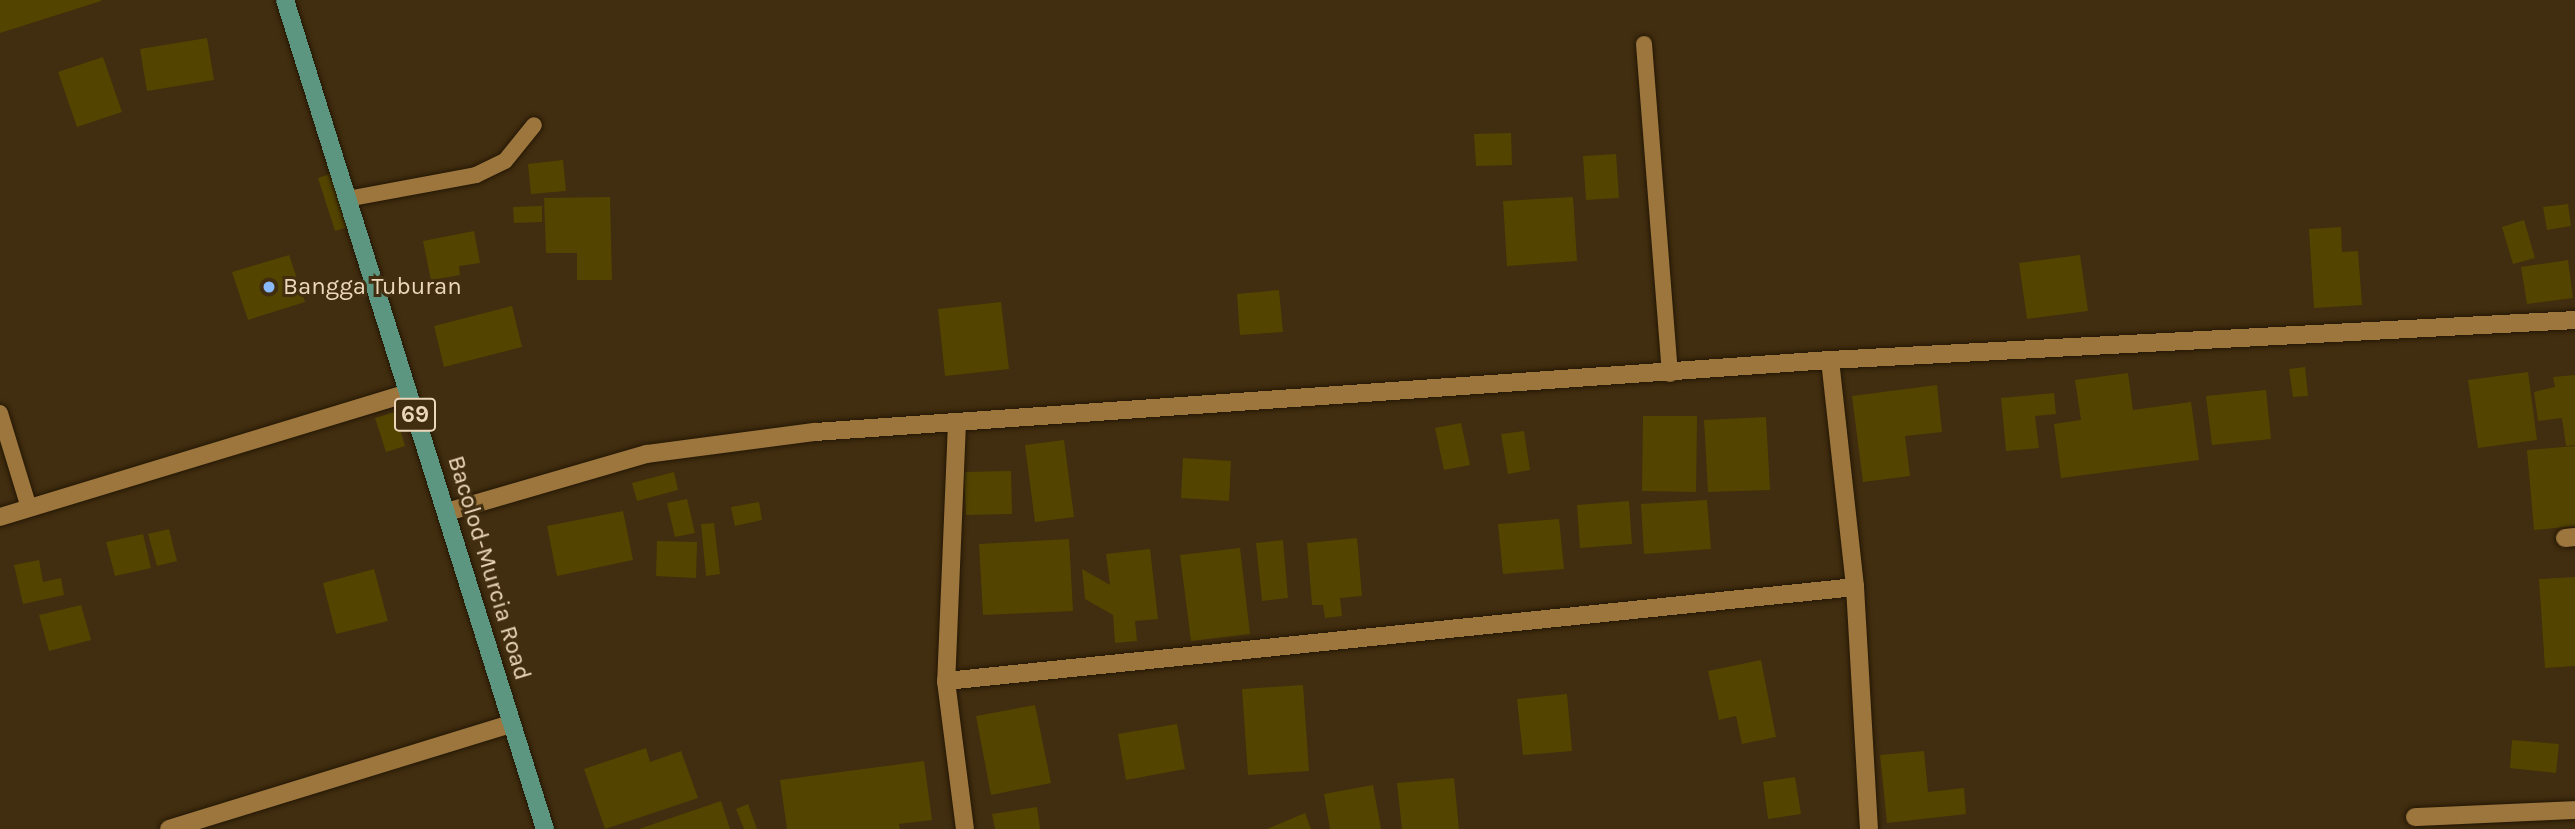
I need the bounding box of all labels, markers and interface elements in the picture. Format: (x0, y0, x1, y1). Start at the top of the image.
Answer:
place label: Bangga Tuburan (283, 273, 462, 301)
marker: Bangga Tuburan (261, 279, 277, 295)
road number: 69 (394, 396, 436, 434)
street label: Bacolod-Murcia Road (441, 452, 537, 684)

